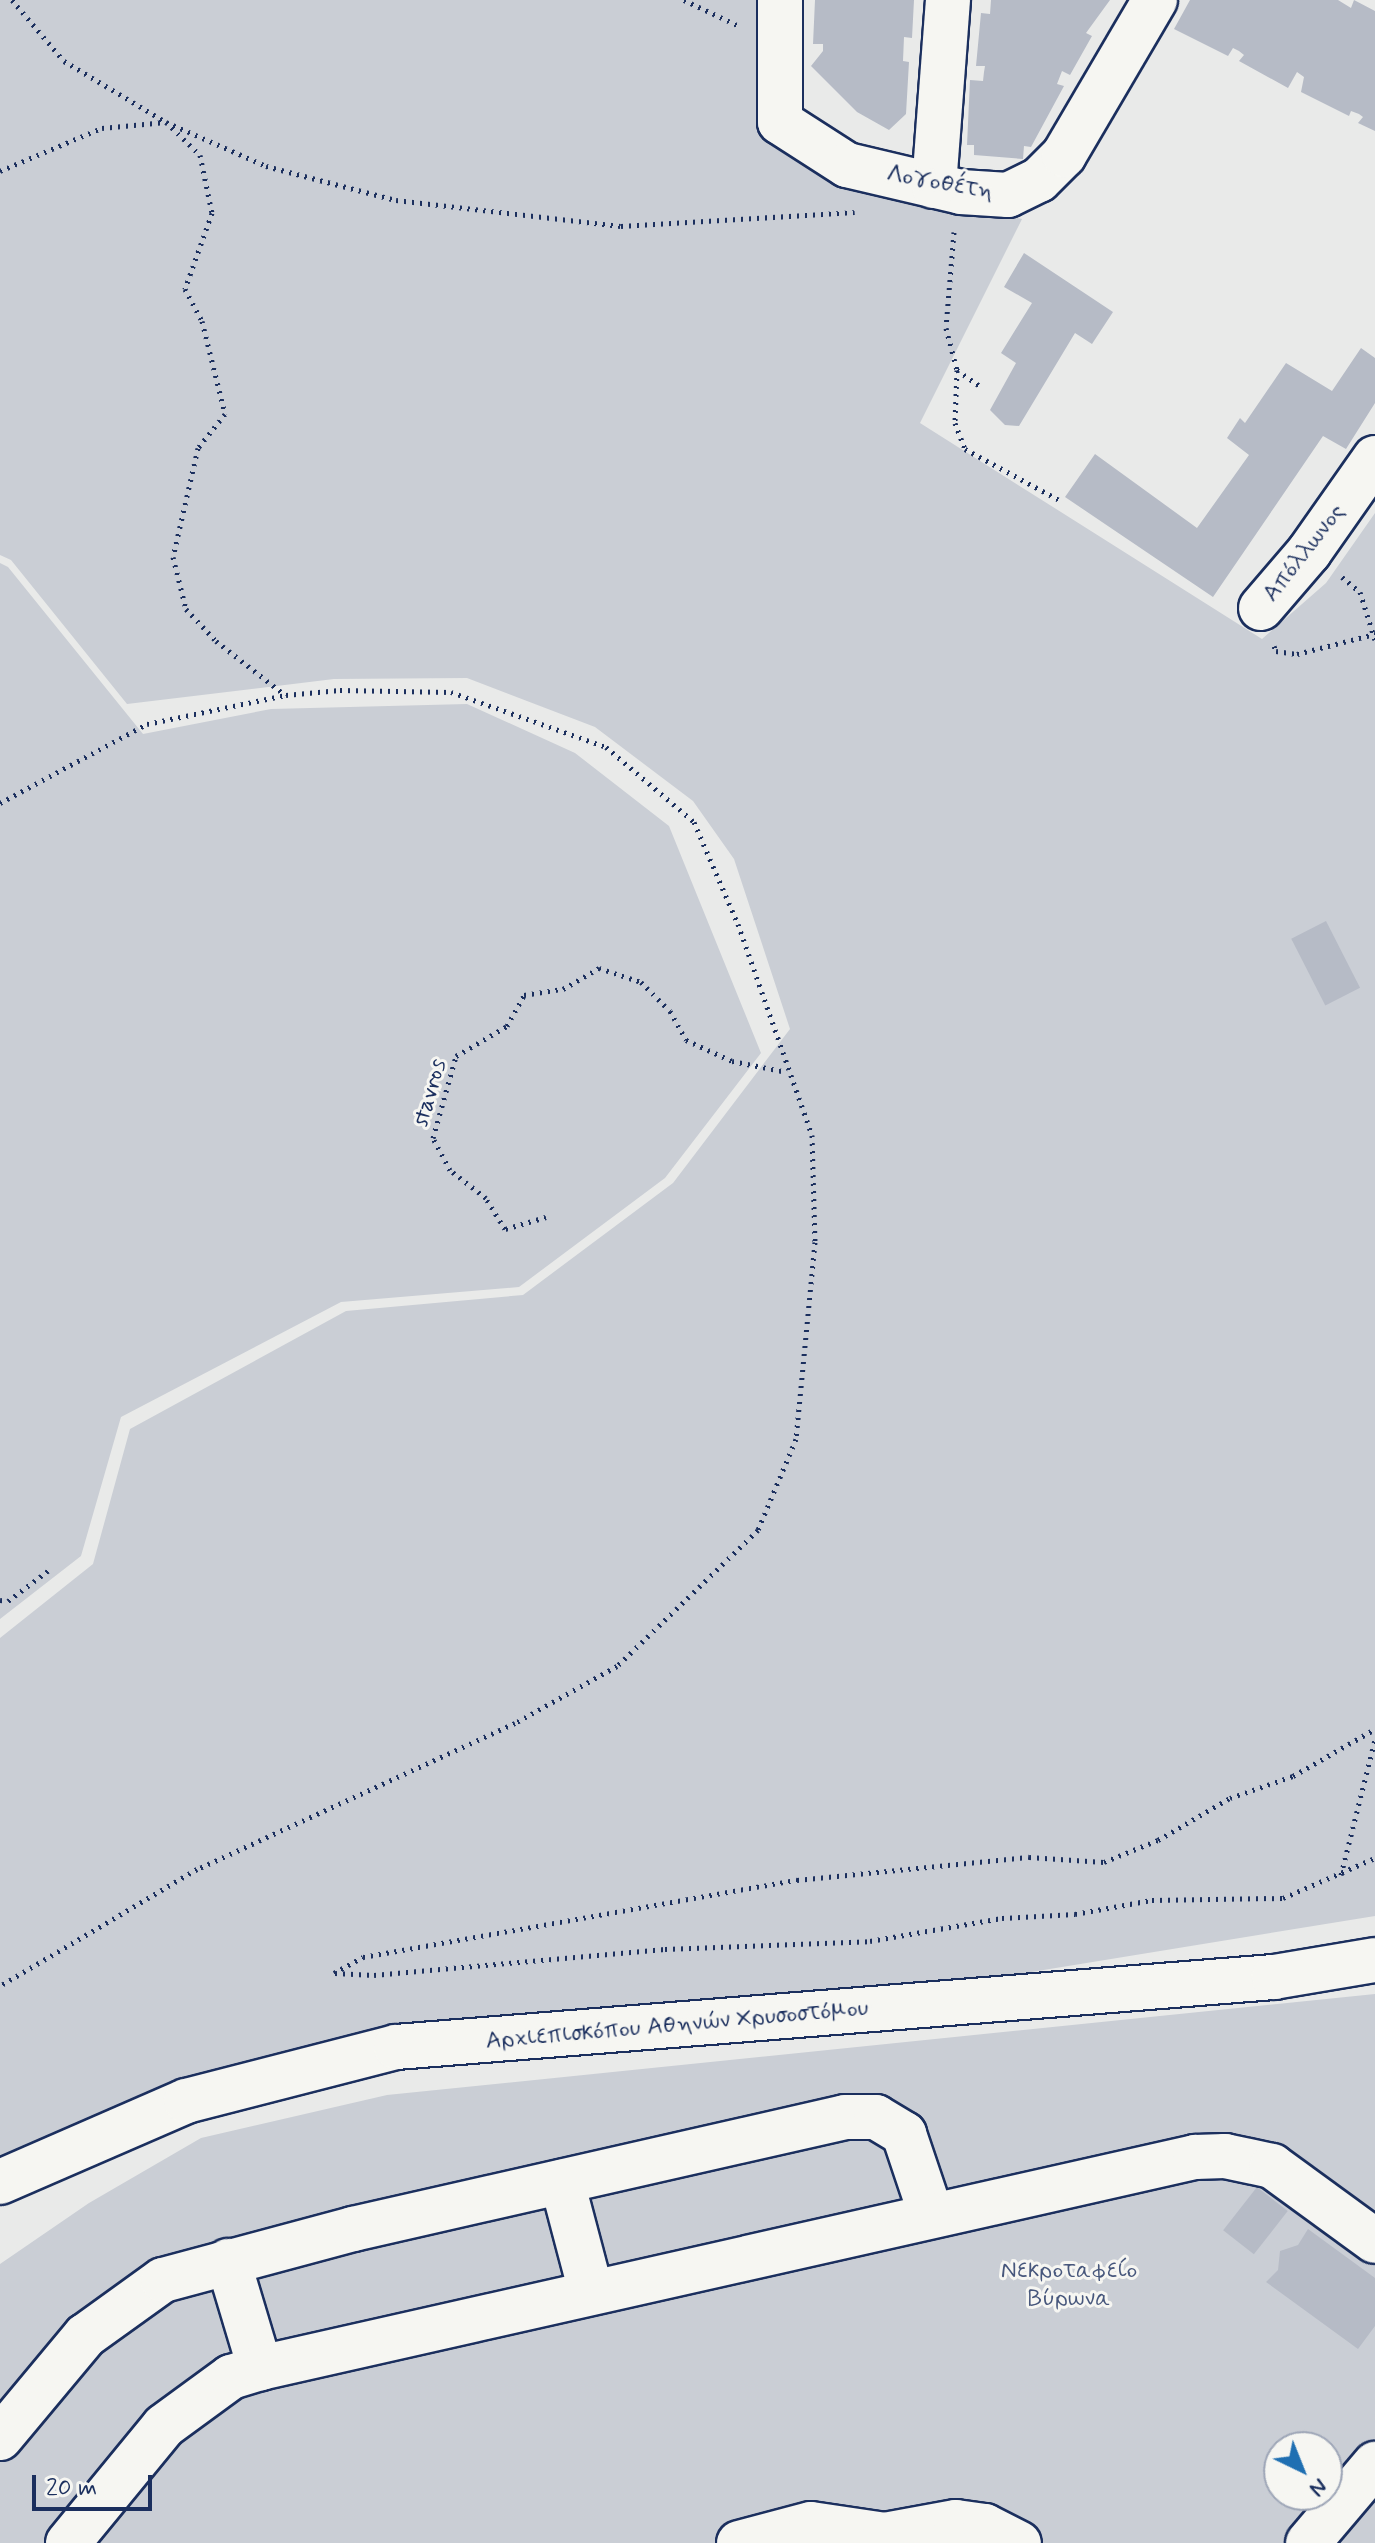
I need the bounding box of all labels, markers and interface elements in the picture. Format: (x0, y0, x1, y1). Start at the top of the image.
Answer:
street label: Λογοθέτη (884, 159, 996, 207)
street label: Απόλλωνος (1257, 498, 1351, 608)
street label: stavros (407, 1056, 453, 1130)
street label: Αρχιεπισκόπου Αθηνών Χρυσοστόμου (484, 1994, 870, 2056)
park label: Νεκροταφείο Βύρωνα (1001, 2257, 1137, 2313)
north arrow (1263, 2431, 1343, 2511)
scale bar (36, 2459, 156, 2509)
text: N (1303, 2472, 1333, 2502)
text: 20 m (46, 2473, 97, 2504)

